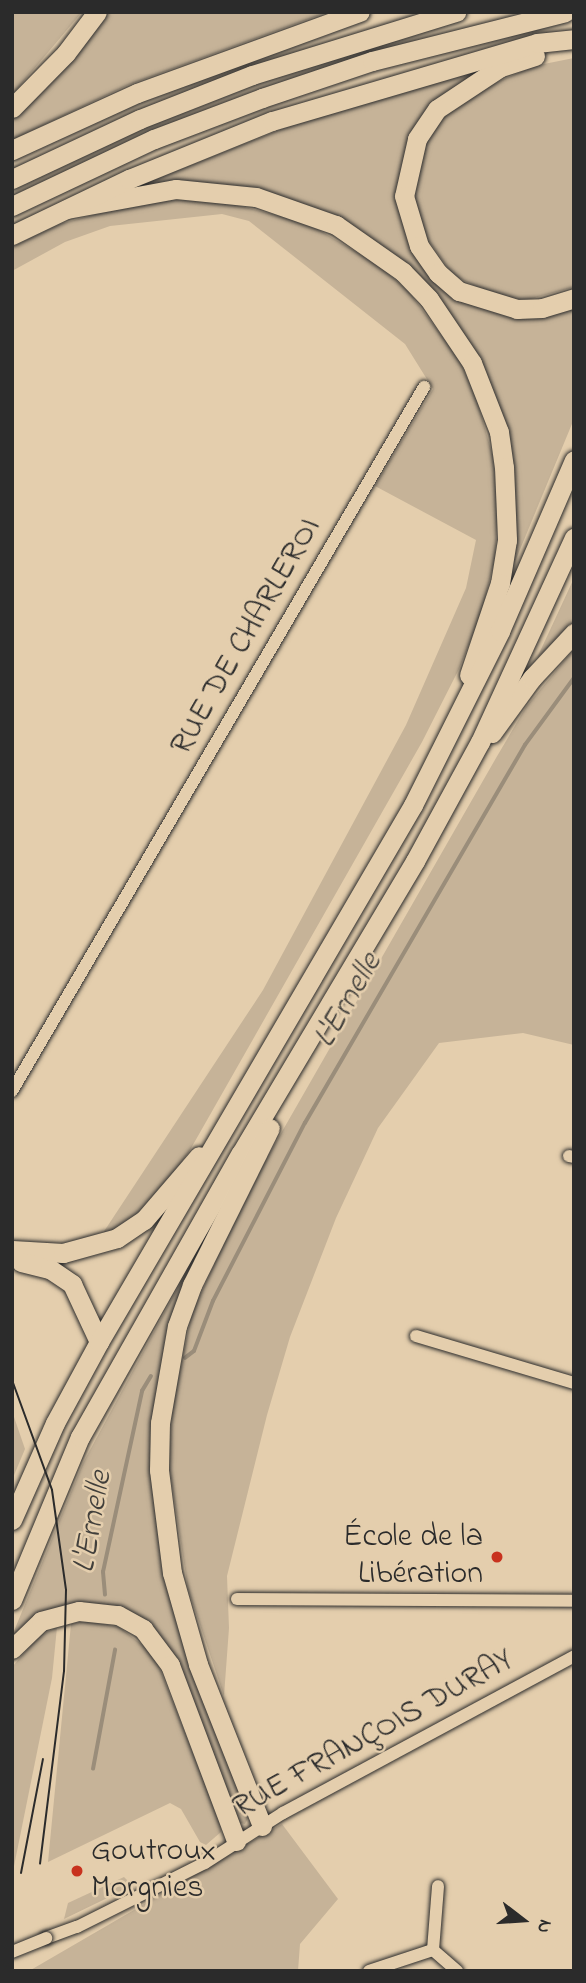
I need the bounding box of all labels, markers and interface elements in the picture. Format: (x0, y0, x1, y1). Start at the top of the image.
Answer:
street label: RUE DE CHARLEROI (163, 512, 331, 762)
water label: L'Ernelle (306, 947, 392, 1055)
water label: L'Ernelle (66, 1468, 122, 1576)
place label: École de la Libération (343, 1520, 483, 1595)
marker: École de la Libération (489, 1549, 505, 1565)
street label: RUE FRANÇOIS DURAY (227, 1642, 521, 1828)
place label: Goutroux Morgnies (91, 1834, 216, 1909)
marker: Goutroux Morgnies (69, 1863, 85, 1879)
north arrow (488, 1885, 558, 1955)
text: N (529, 1916, 558, 1936)

